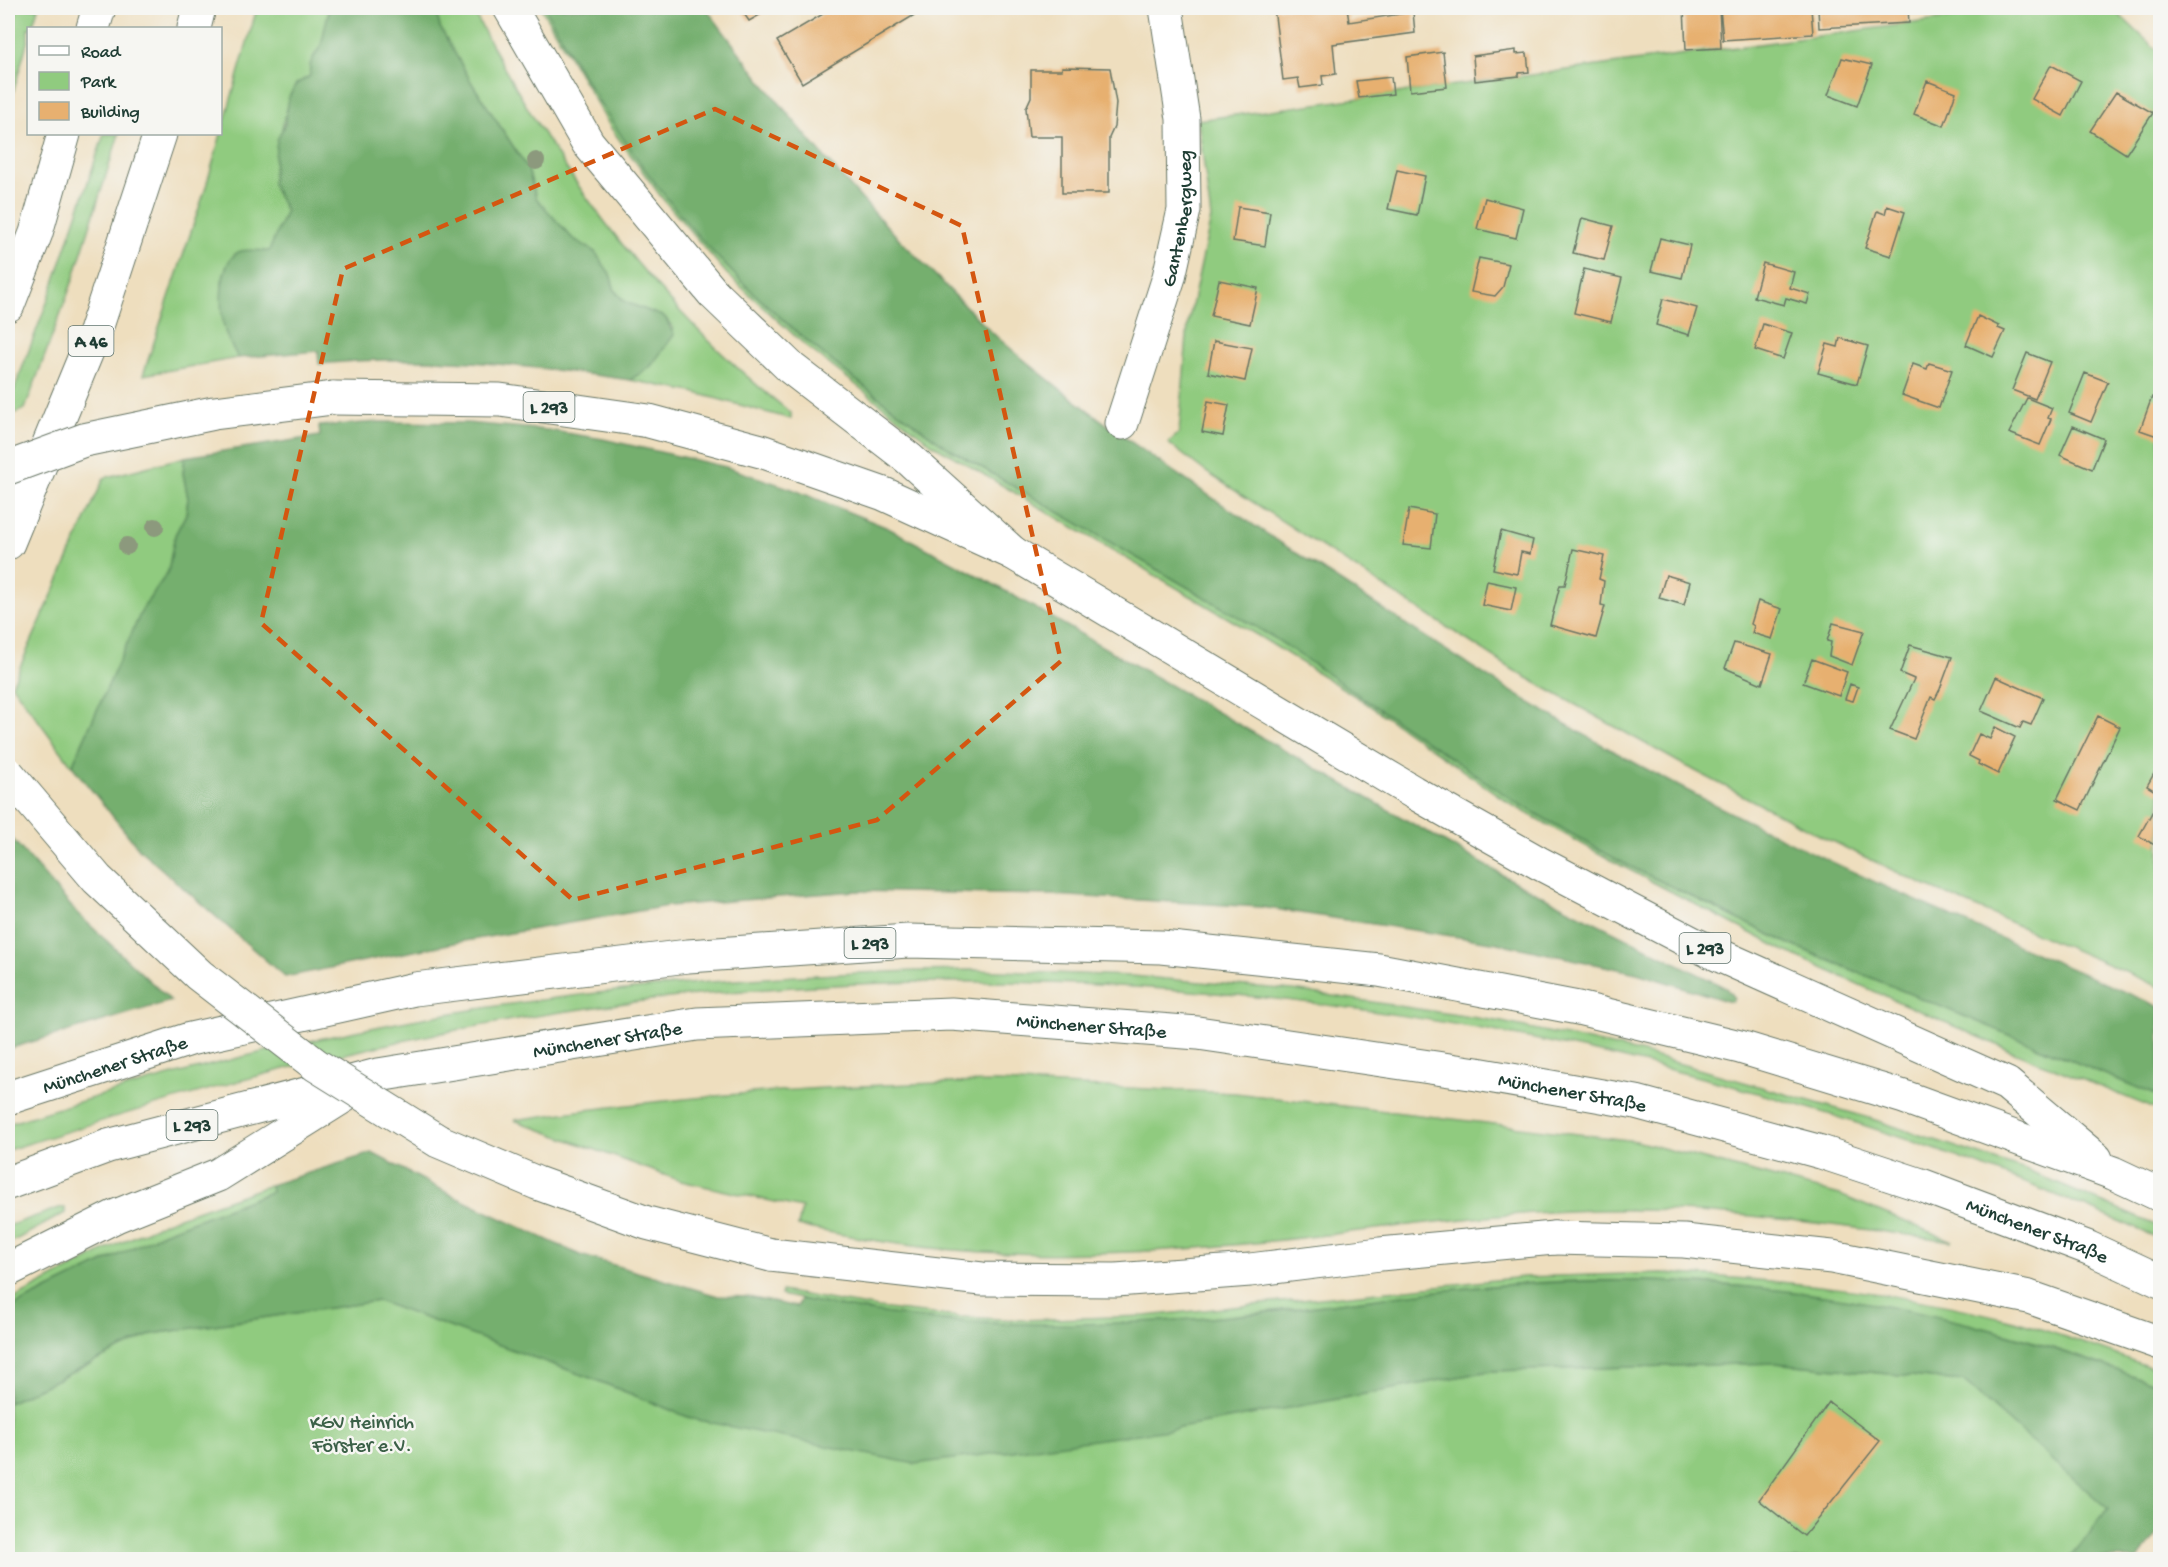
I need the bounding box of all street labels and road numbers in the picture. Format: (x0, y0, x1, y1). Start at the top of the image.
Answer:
street label: Gantenbergweg (1159, 150, 1200, 290)
road number: A 46 (68, 326, 113, 356)
road number: L 293 (524, 392, 574, 422)
road number: L 293 (844, 928, 896, 958)
road number: L 293 (1680, 933, 1730, 963)
street label: Münchener Straße (1015, 1011, 1168, 1046)
street label: Münchener Straße (532, 1018, 685, 1065)
street label: Münchener Straße (40, 1032, 191, 1101)
street label: Münchener Straße (1496, 1070, 1649, 1120)
road number: L 293 (166, 1110, 218, 1140)
street label: Münchener Straße (1962, 1195, 2112, 1271)

